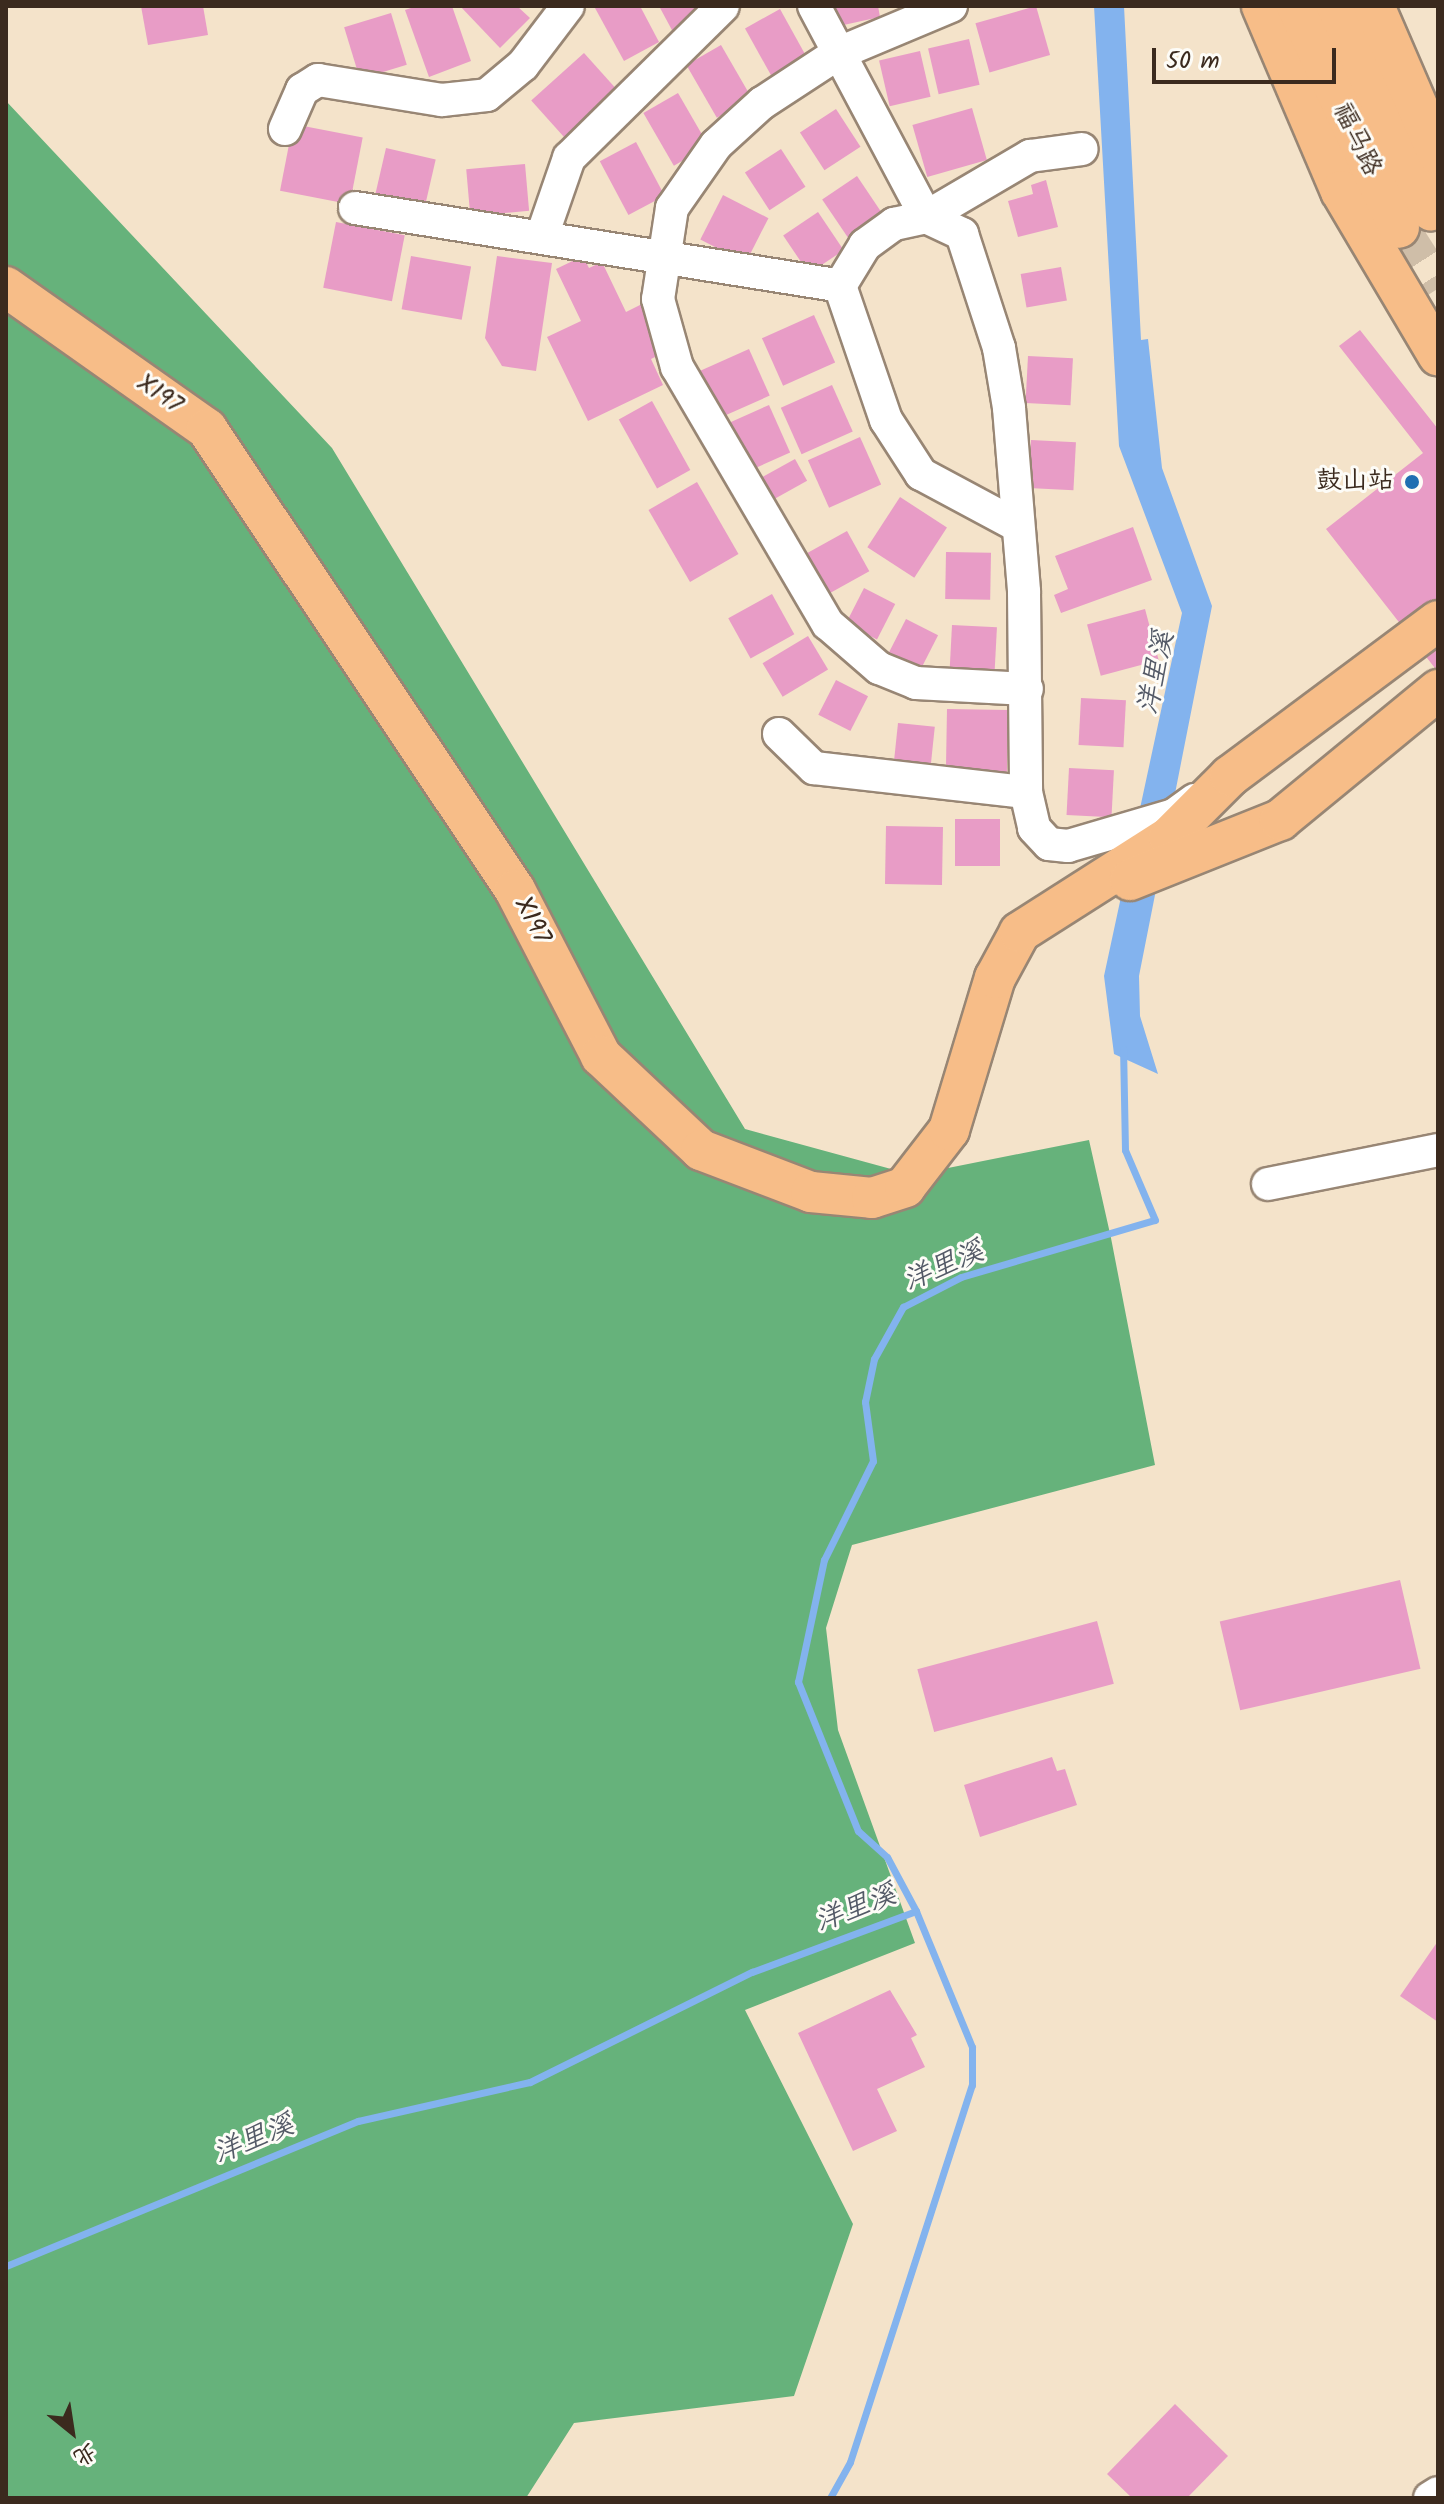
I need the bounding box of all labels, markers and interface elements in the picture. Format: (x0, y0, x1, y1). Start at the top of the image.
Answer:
scale bar (1156, 32, 1340, 82)
text: 50 m (1166, 42, 1220, 81)
street label: 福马路 (1325, 98, 1387, 182)
street label: X197 (130, 368, 188, 422)
place label: 鼓山站 (1316, 466, 1394, 498)
marker: 鼓山站 (1401, 471, 1423, 493)
water label: 洋里溪 (1132, 628, 1182, 718)
street label: X197 (506, 892, 556, 950)
water label: 洋里溪 (899, 1235, 989, 1299)
water label: 洋里溪 (811, 1878, 901, 1940)
water label: 洋里溪 (209, 2109, 299, 2171)
north arrow (32, 2392, 112, 2472)
text: 北 (66, 2433, 103, 2474)

